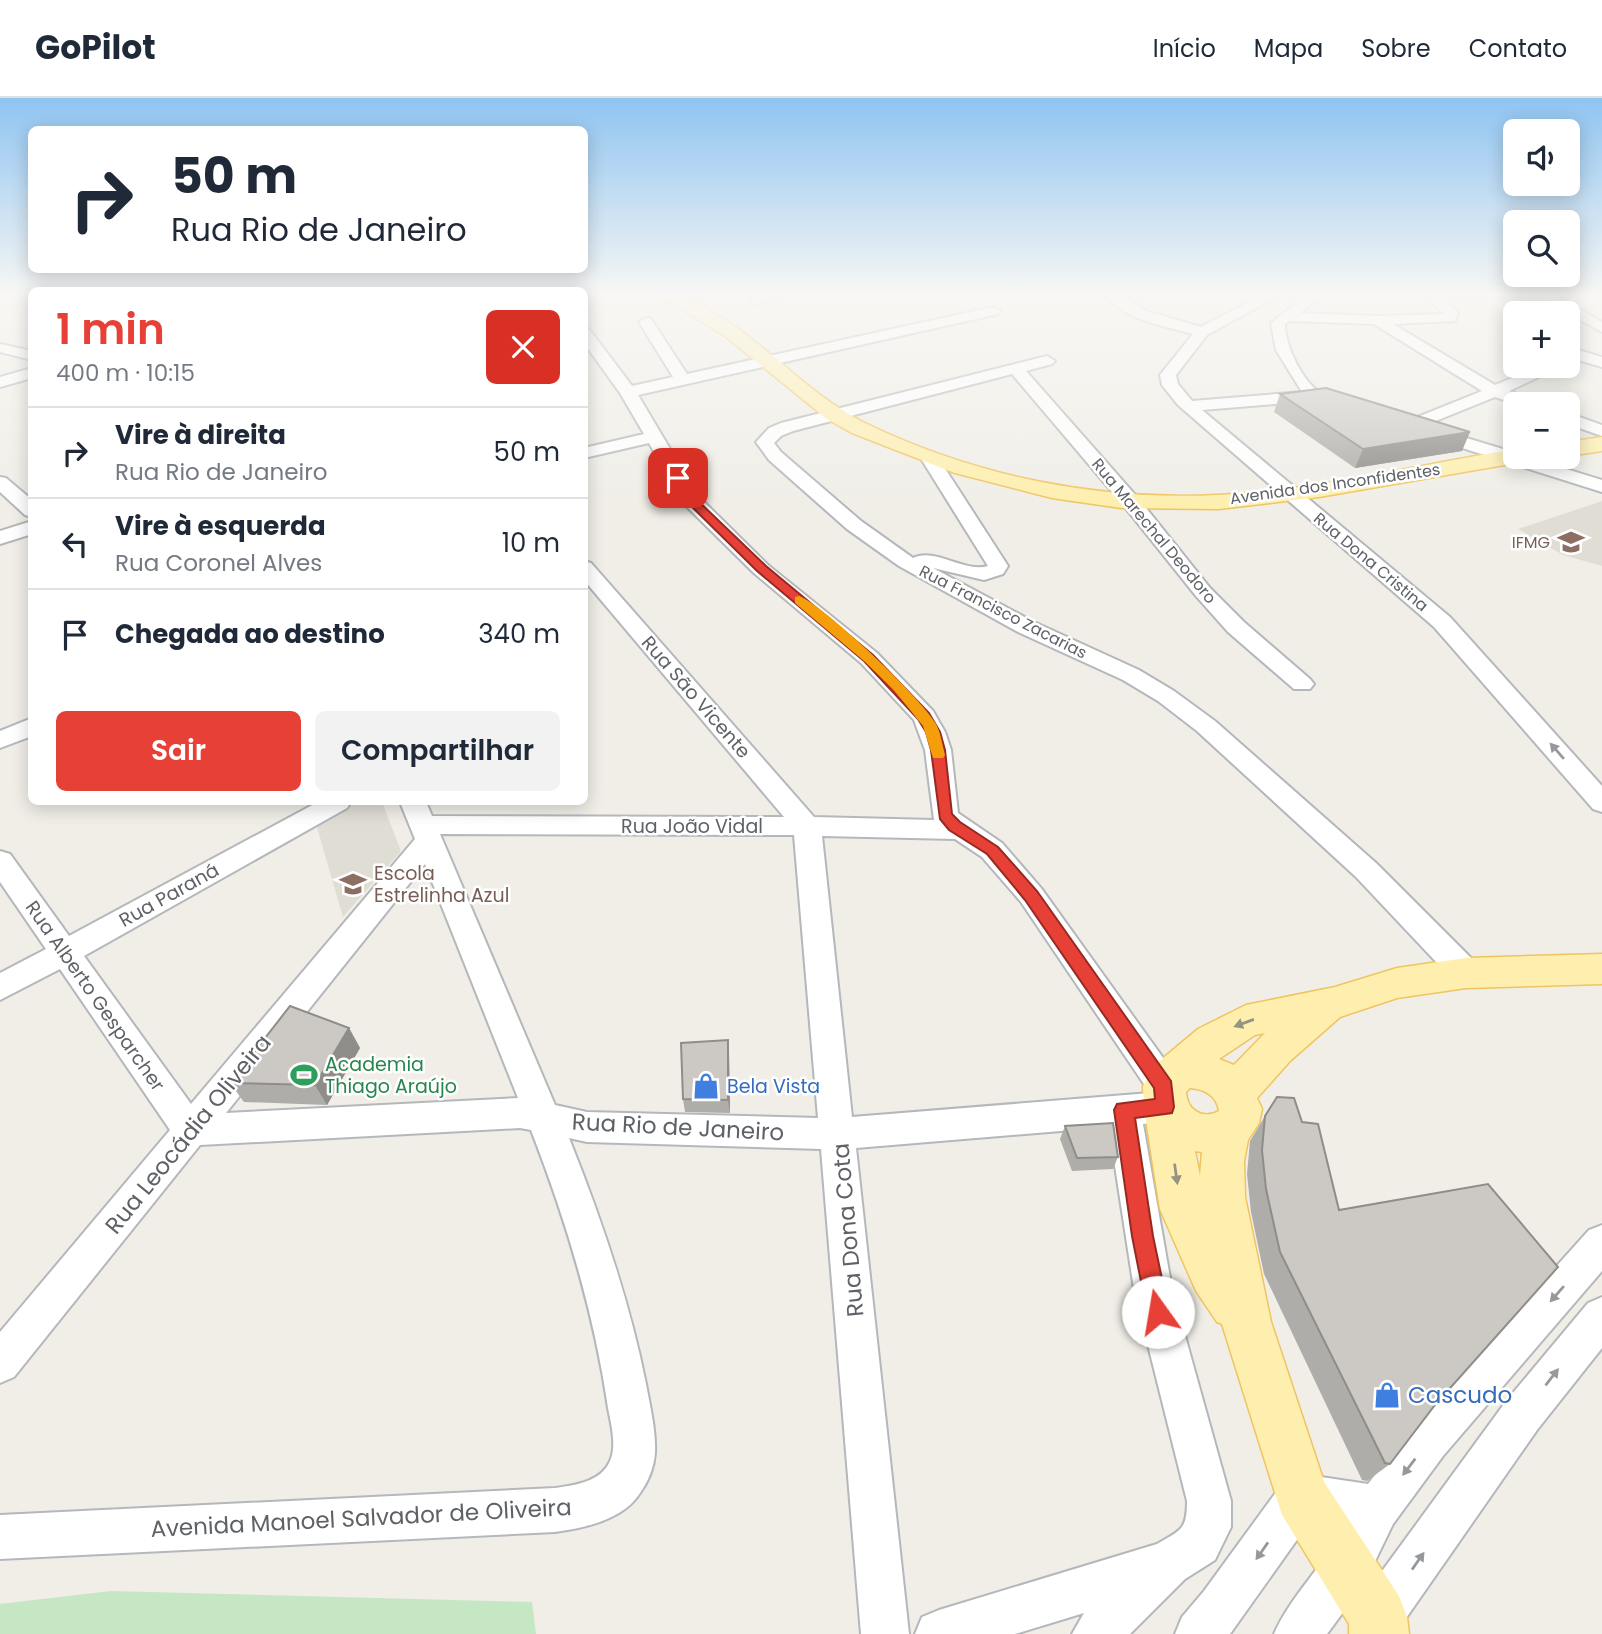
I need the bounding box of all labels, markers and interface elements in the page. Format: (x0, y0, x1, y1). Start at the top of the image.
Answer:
text: GoPilot (35, 24, 156, 71)
text: Início (1153, 32, 1216, 65)
text: Mapa (1254, 32, 1323, 65)
text: Sobre (1361, 32, 1431, 65)
text: Contato (1469, 32, 1567, 65)
map controls (1503, 119, 1580, 469)
button: sound (1503, 119, 1580, 196)
text: 50 m (171, 142, 297, 210)
icon: right (56, 154, 147, 245)
text: Rua Rio de Janeiro (171, 207, 467, 252)
button: search (1503, 210, 1580, 287)
text: 1 min (56, 300, 165, 359)
button: + (1503, 301, 1580, 378)
button: close (486, 310, 560, 384)
text: 400 m · 10:15 (56, 357, 195, 389)
button: − (1503, 392, 1580, 469)
text: Vire à direita (115, 417, 286, 453)
icon: right (56, 434, 94, 472)
text: 50 m (494, 434, 560, 470)
pin (648, 448, 708, 508)
street label: Rua Marechal Deodoro (1086, 453, 1222, 609)
text: Rua Rio de Janeiro (115, 456, 328, 488)
street label: Avenida dos Inconfidentes (1228, 458, 1442, 510)
icon: arrive (659, 459, 697, 497)
street label: Rua Dona Cristina (1309, 507, 1433, 617)
text: Vire à esquerda (115, 508, 326, 544)
icon: left (56, 525, 94, 563)
text: 10 m (502, 525, 560, 561)
school or university icon: IFMG (1556, 527, 1586, 557)
place label: IFMG (1512, 531, 1550, 554)
text: Rua Coronel Alves (115, 547, 322, 579)
street label: Rua Francisco Zacarias (915, 560, 1091, 664)
icon: arrive (56, 616, 94, 654)
text: Chegada ao destino (115, 616, 385, 652)
text: 340 m (478, 616, 560, 652)
street label: Rua São Vicente (635, 630, 757, 764)
button: Sair (56, 711, 301, 791)
button: Compartilhar (315, 711, 560, 791)
one-way arrow (1550, 743, 1565, 760)
street label: Rua João Vidal (621, 813, 763, 840)
street label: Rua Paraná (114, 856, 224, 934)
place label: Escola Estrelinha Azul (374, 860, 509, 909)
school or university icon: Escola Estrelinha Azul (338, 869, 368, 899)
street label: Rua Alberto Gesparcher (19, 895, 171, 1097)
one-way arrow (1234, 1018, 1255, 1029)
street label: Rua Leocádia Oliveira (98, 1028, 278, 1240)
place label: Academia Thiago Araújo (325, 1051, 457, 1100)
sports icon: Academia Thiago Araújo (289, 1060, 319, 1090)
shop icon: Bela Vista (691, 1071, 721, 1101)
place label: Bela Vista (727, 1073, 820, 1100)
street label: Rua Rio de Janeiro (571, 1105, 785, 1149)
street label: Rua Dona Cota (824, 1142, 872, 1318)
one-way arrow (1171, 1163, 1182, 1185)
position arrow (1121, 1275, 1195, 1349)
one-way arrow (1549, 1285, 1565, 1303)
one-way arrow (1544, 1369, 1559, 1386)
place label: Cascudo (1408, 1379, 1512, 1411)
shop icon: Cascudo (1372, 1380, 1402, 1410)
one-way arrow (1402, 1458, 1416, 1476)
street label: Avenida Manoel Salvador de Oliveira (150, 1491, 572, 1545)
one-way arrow (1255, 1542, 1269, 1560)
one-way arrow (1411, 1552, 1425, 1570)

